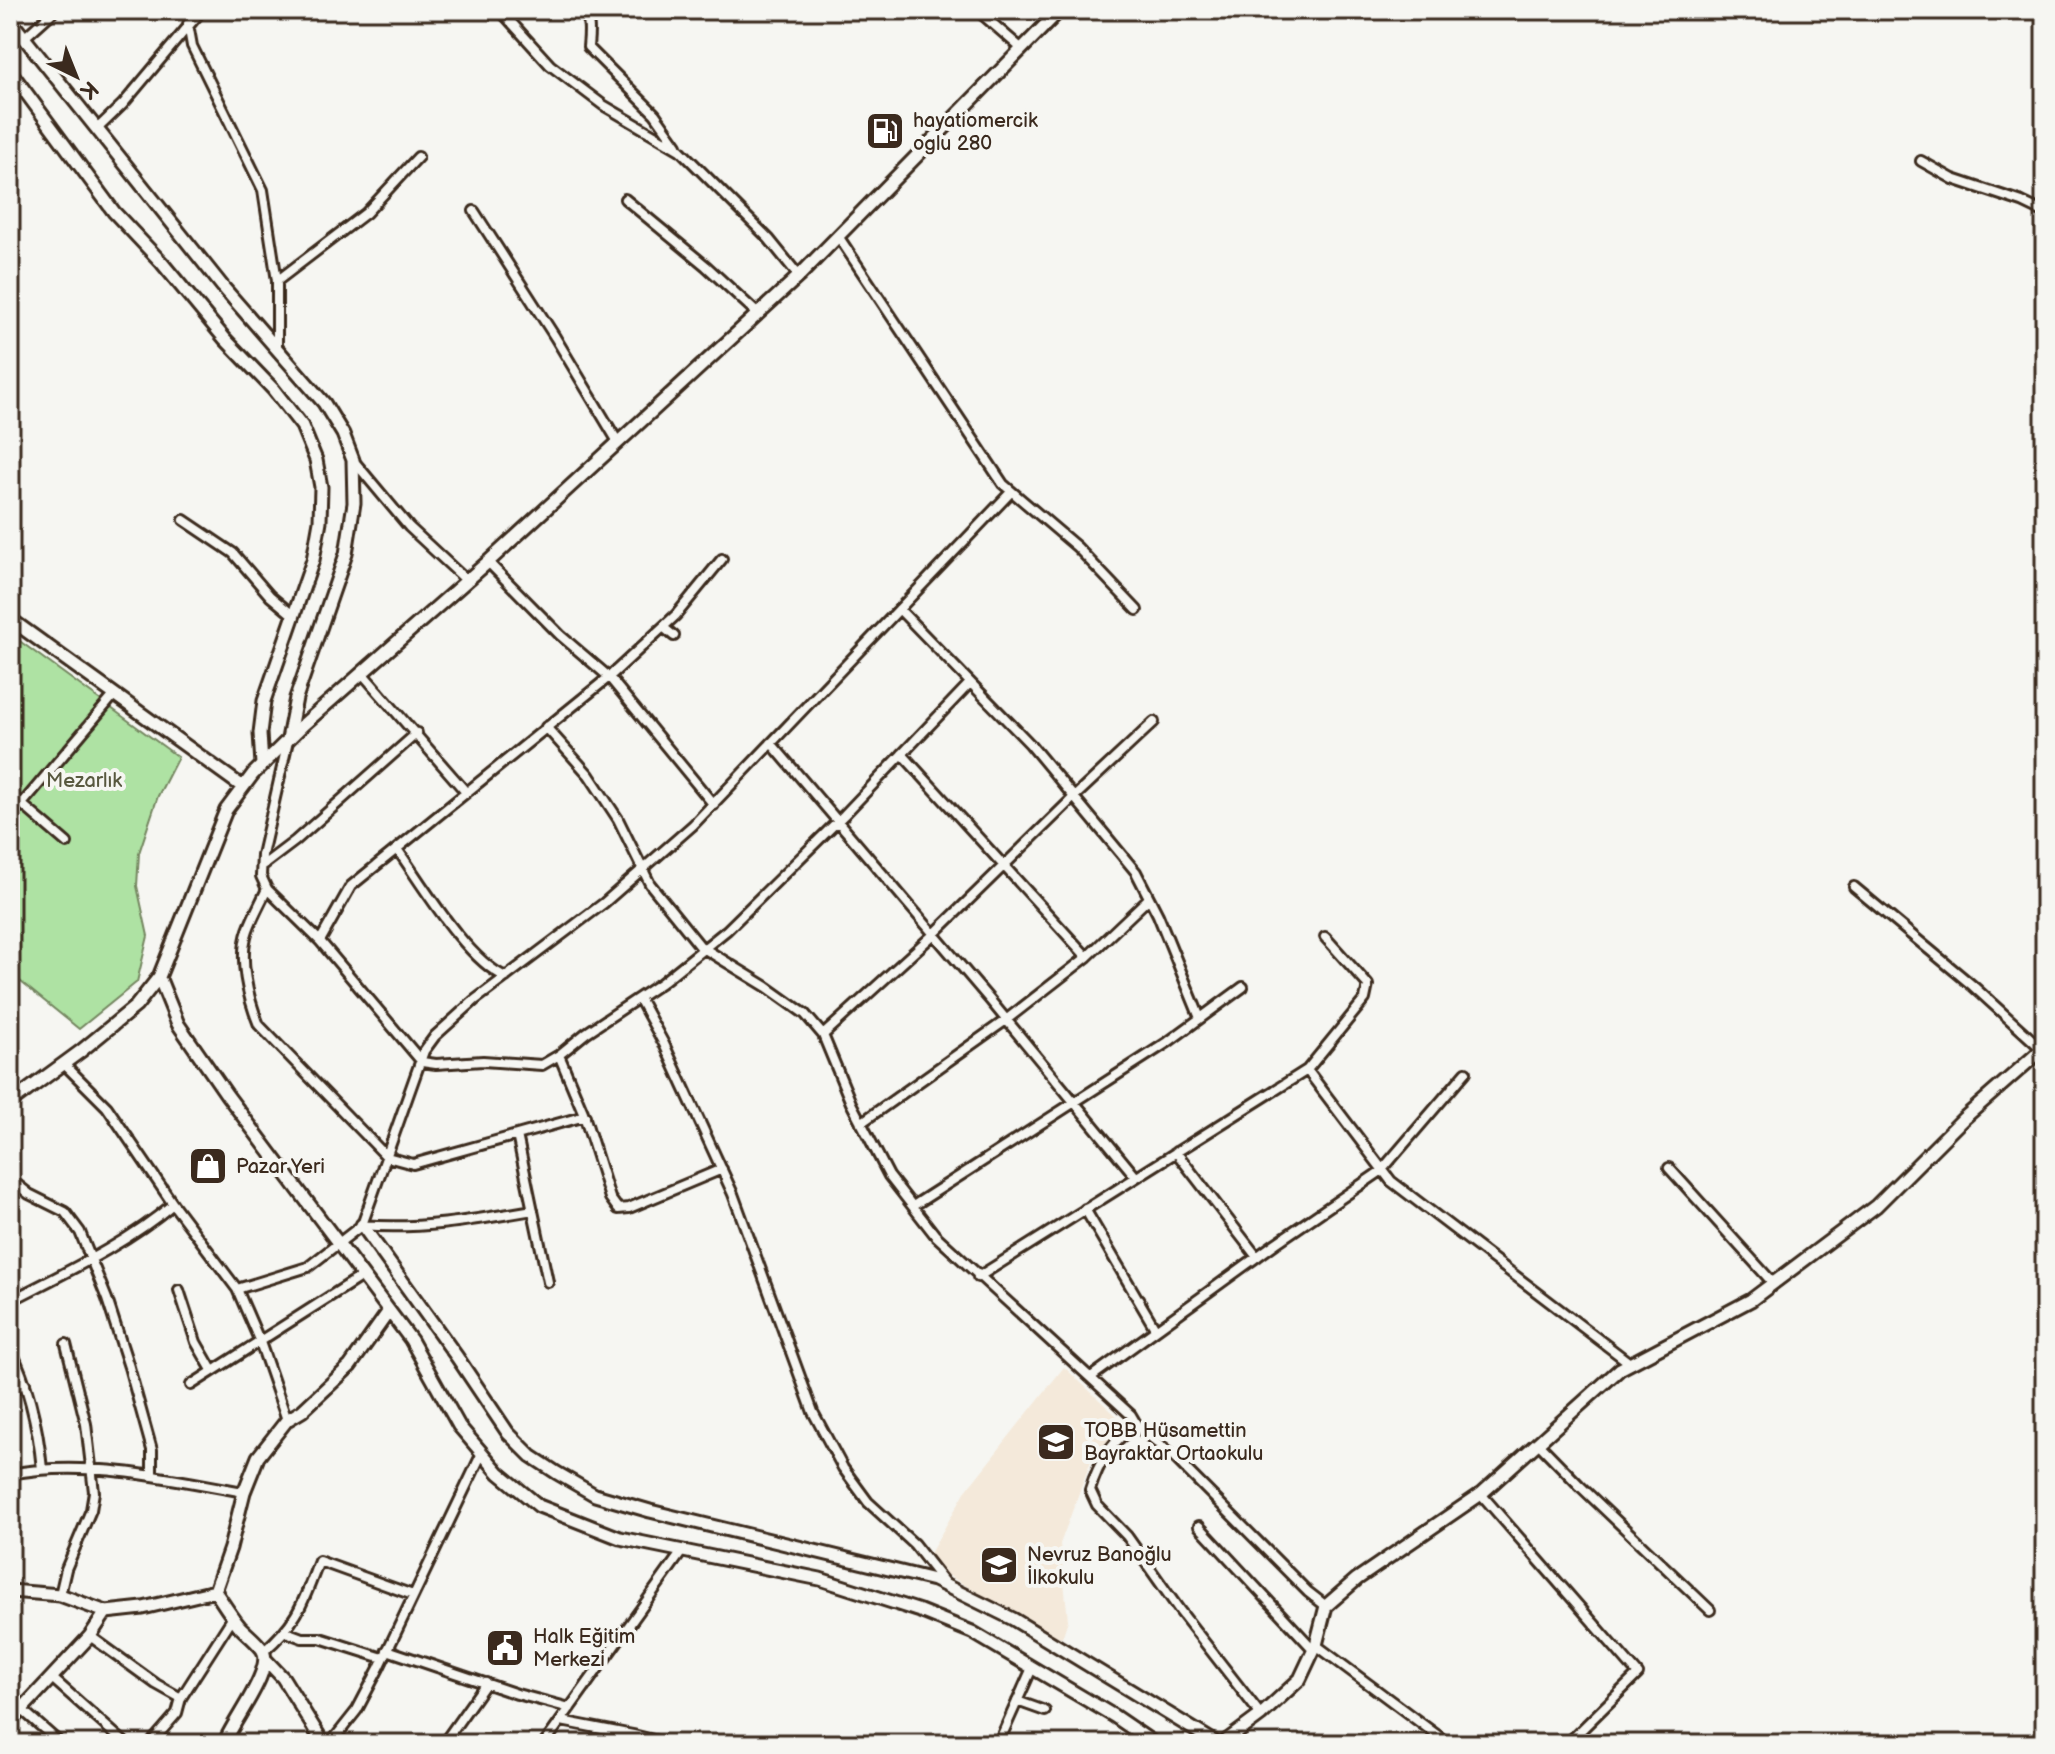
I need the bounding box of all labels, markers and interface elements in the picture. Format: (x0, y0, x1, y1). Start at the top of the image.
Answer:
north arrow (36, 36, 116, 116)
text: K (74, 75, 103, 105)
place label: hayatiomercik oglu 280 (913, 109, 1038, 156)
fuel station icon: hayatiomercik oglu 280 (864, 110, 906, 152)
park label: Mezarlık (46, 769, 122, 793)
shop icon: Pazar Yeri (187, 1145, 229, 1187)
place label: Pazar Yeri (236, 1155, 325, 1179)
place label: TOBB Hüsamettin Bayraktar Ortaokulu (1084, 1419, 1263, 1466)
school or university icon: TOBB Hüsamettin Bayraktar Ortaokulu (1035, 1421, 1077, 1463)
place label: Nevruz Banoğlu İlkokulu (1027, 1543, 1172, 1590)
school or university icon: Nevruz Banoğlu İlkokulu (978, 1544, 1020, 1586)
place label: Halk Eğitim Merkezi (533, 1625, 635, 1672)
public building icon: Halk Eğitim Merkezi (484, 1627, 526, 1669)

